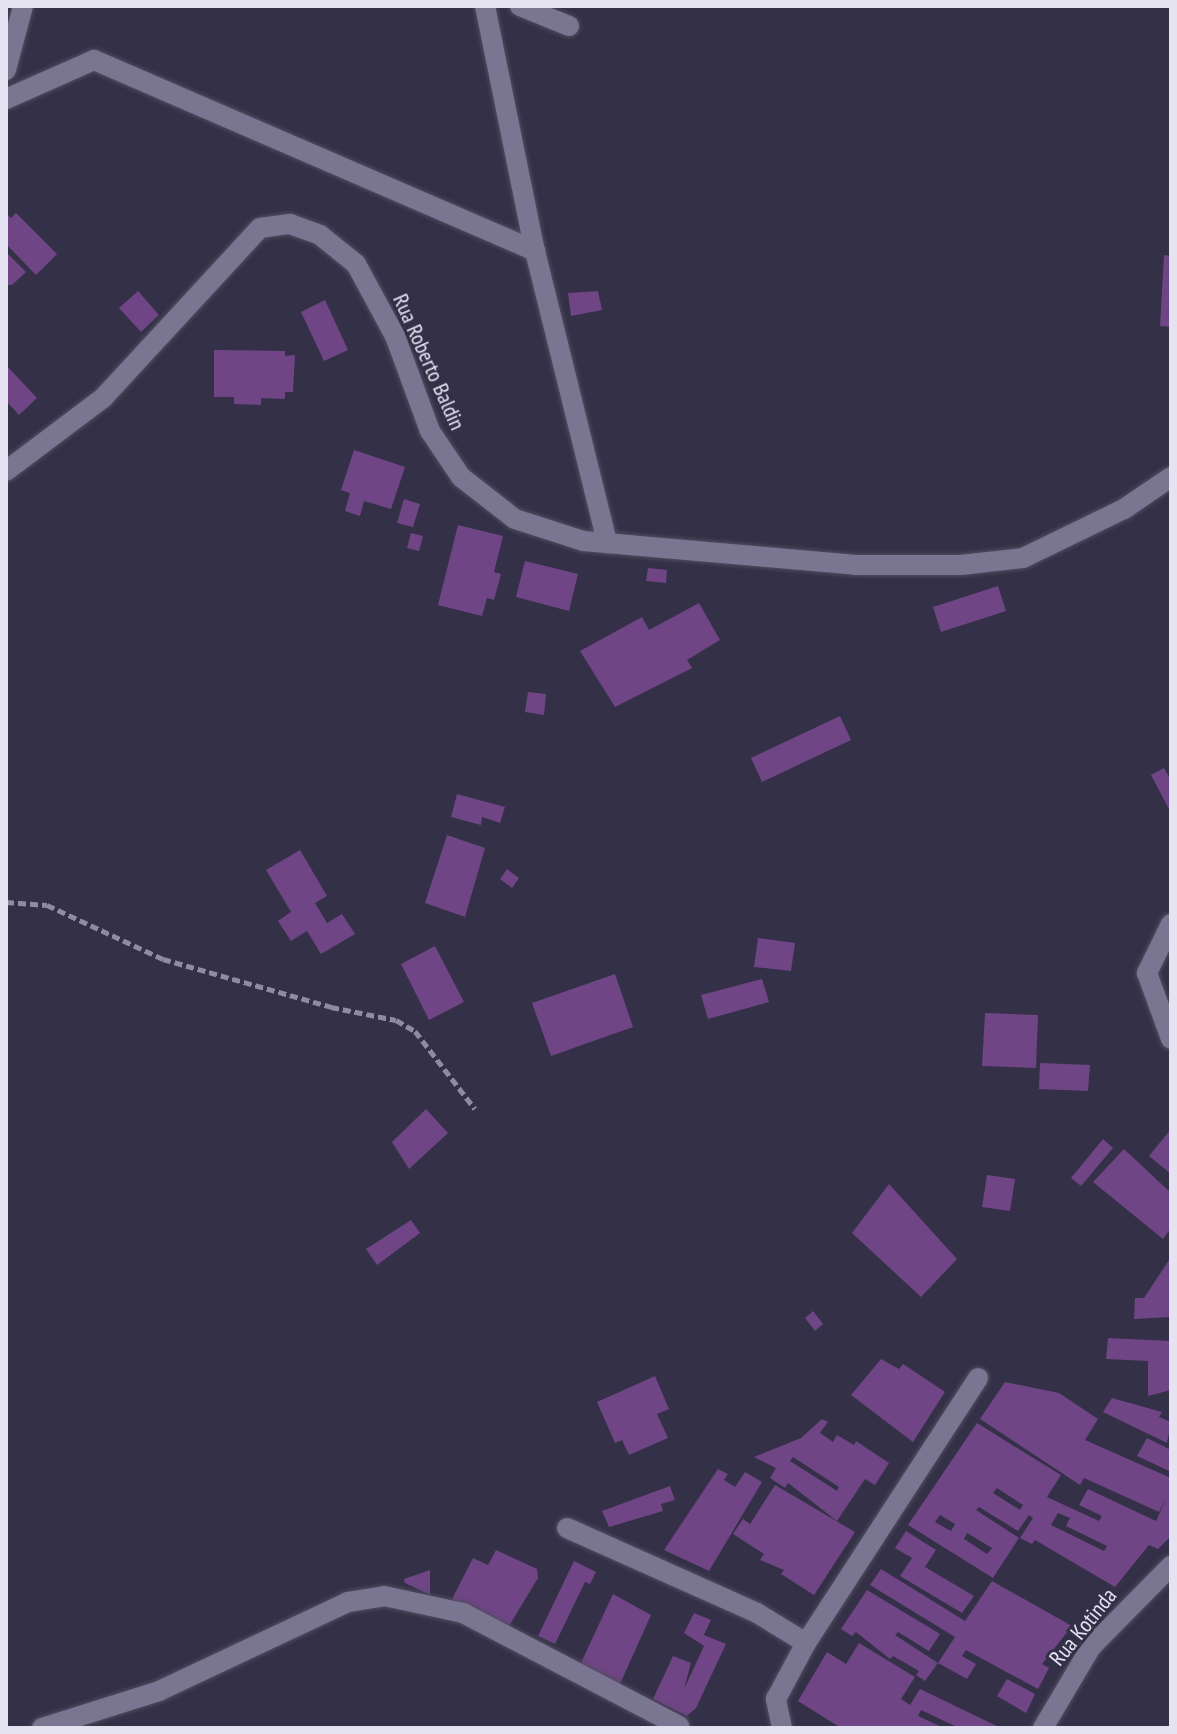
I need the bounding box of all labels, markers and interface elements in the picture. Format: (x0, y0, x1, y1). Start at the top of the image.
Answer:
street label: Rua Roberto Baldin (387, 290, 471, 434)
street label: Rua Kotinda (1044, 1583, 1122, 1671)

